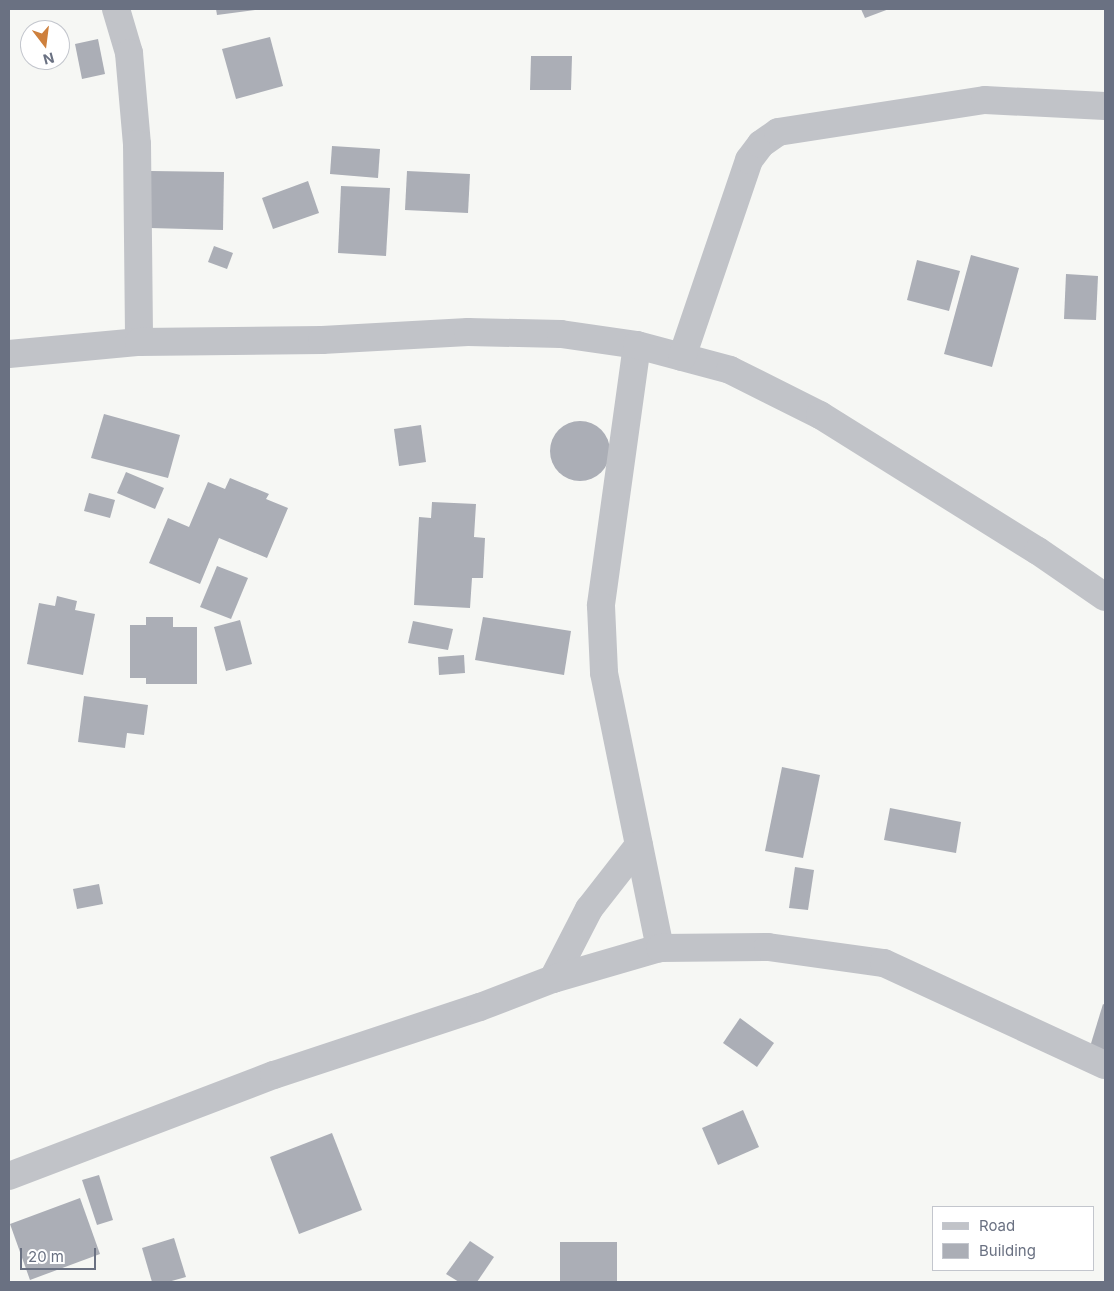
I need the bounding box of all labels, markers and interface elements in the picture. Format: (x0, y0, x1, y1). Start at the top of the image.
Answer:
north arrow (20, 20, 70, 70)
text: N (41, 49, 56, 69)
legend (932, 1206, 1094, 1271)
text: Road (979, 1216, 1015, 1235)
scale bar (22, 1238, 99, 1270)
text: Building (979, 1241, 1036, 1260)
text: 20 m (28, 1247, 64, 1266)

